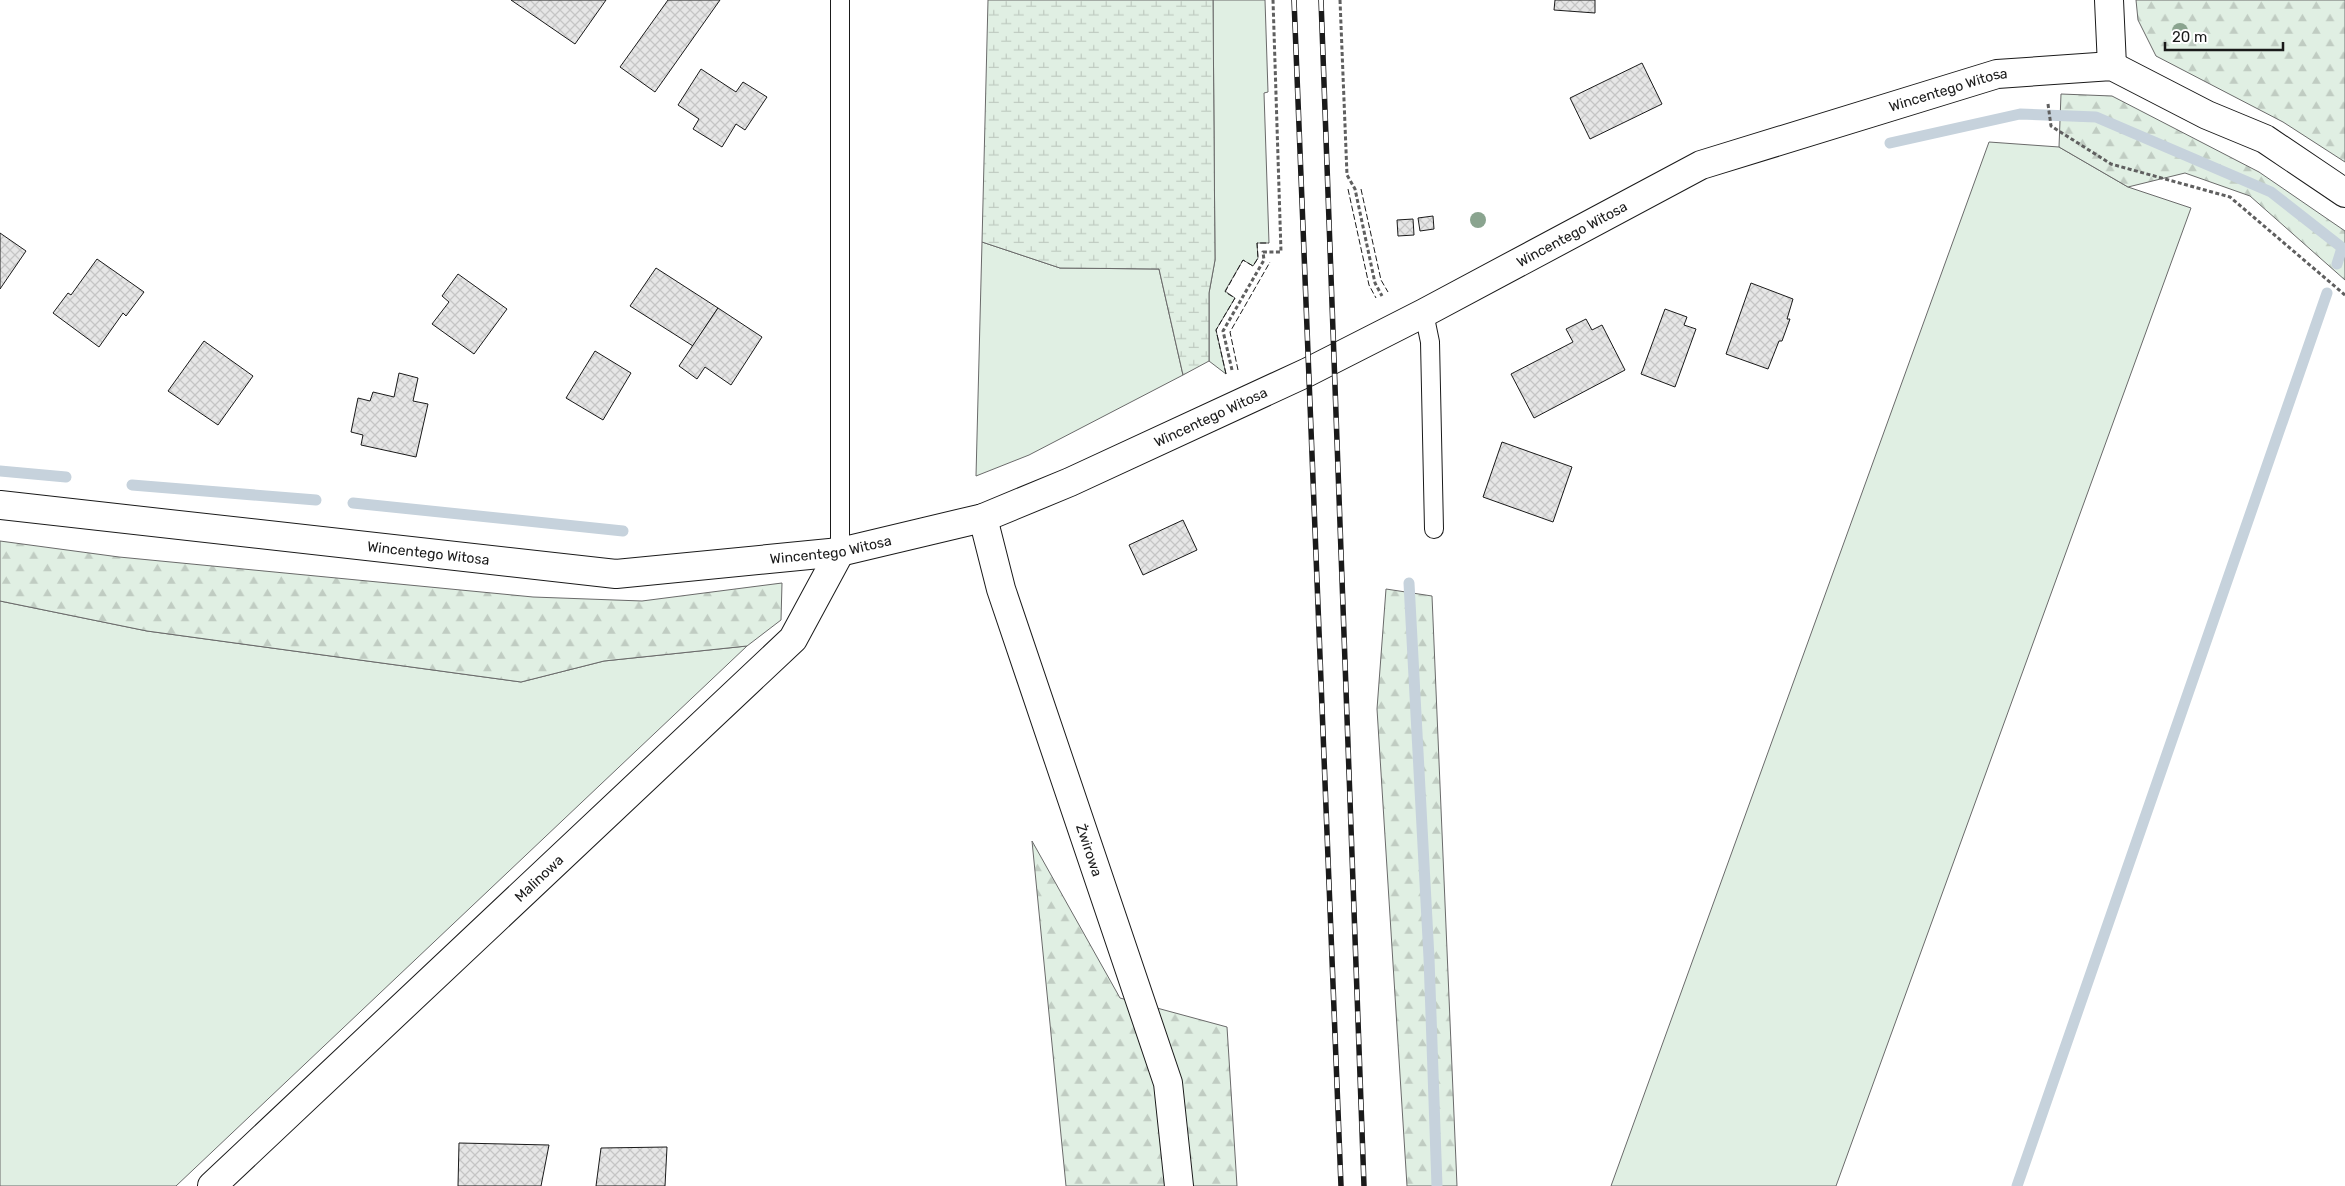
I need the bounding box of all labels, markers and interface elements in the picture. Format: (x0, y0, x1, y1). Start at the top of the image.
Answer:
scale bar (2165, 20, 2282, 52)
text: 20 m (2172, 28, 2207, 46)
street label: Wincentego Witosa (1887, 65, 2008, 116)
street label: Wincentego Witosa (1514, 198, 1630, 271)
street label: Wincentego Witosa (1151, 384, 1270, 451)
street label: Wincentego Witosa (769, 532, 893, 568)
street label: Wincentego Witosa (366, 538, 490, 569)
street label: Żwirowa (1072, 822, 1106, 879)
street label: Malinowa (511, 852, 567, 906)

